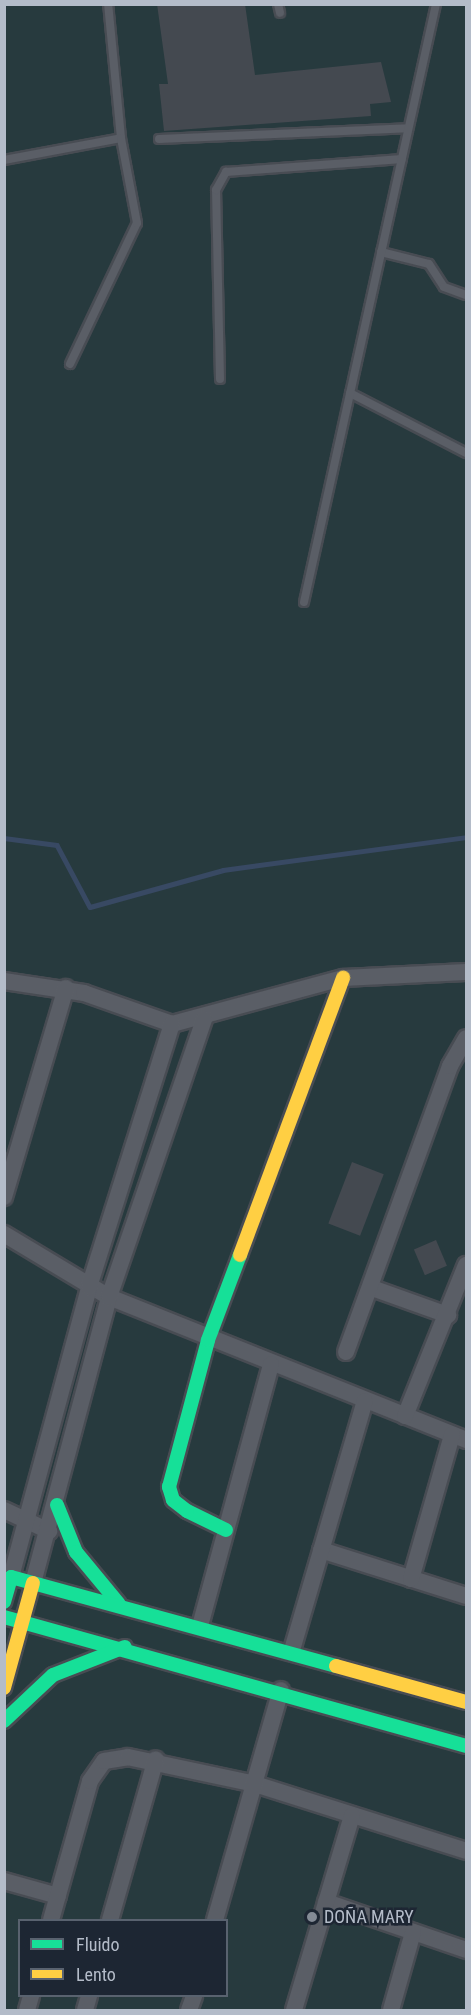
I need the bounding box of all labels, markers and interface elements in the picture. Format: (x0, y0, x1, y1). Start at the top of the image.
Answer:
place label: DOÑA MARY (324, 1906, 414, 1928)
marker: DOÑA MARY (305, 1910, 319, 1924)
legend (18, 1919, 228, 1997)
text: Fluido (76, 1934, 120, 1955)
text: Lento (76, 1964, 116, 1985)

